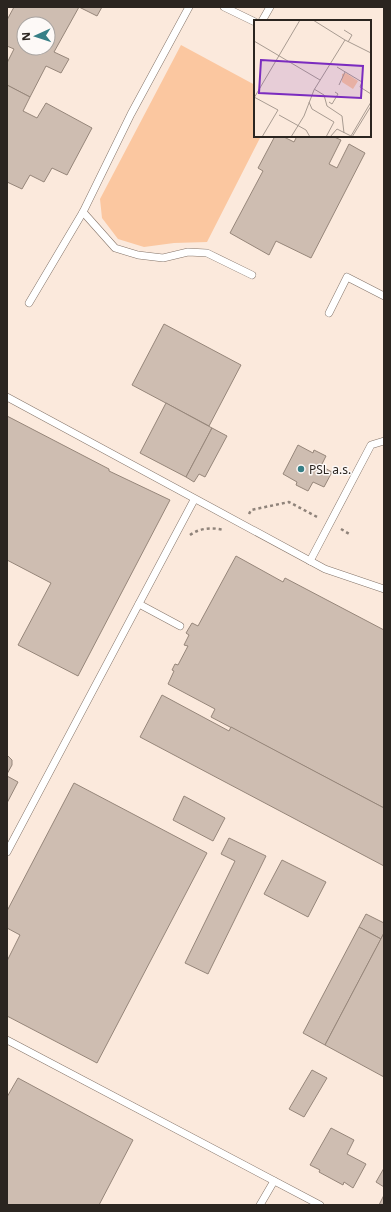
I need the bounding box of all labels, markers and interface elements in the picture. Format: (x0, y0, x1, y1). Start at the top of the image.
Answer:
north arrow (16, 16, 56, 56)
inset map (254, 20, 371, 137)
text: N (18, 32, 33, 41)
place label: PSL a.s. (309, 461, 351, 478)
marker: PSL a.s. (296, 464, 306, 474)

